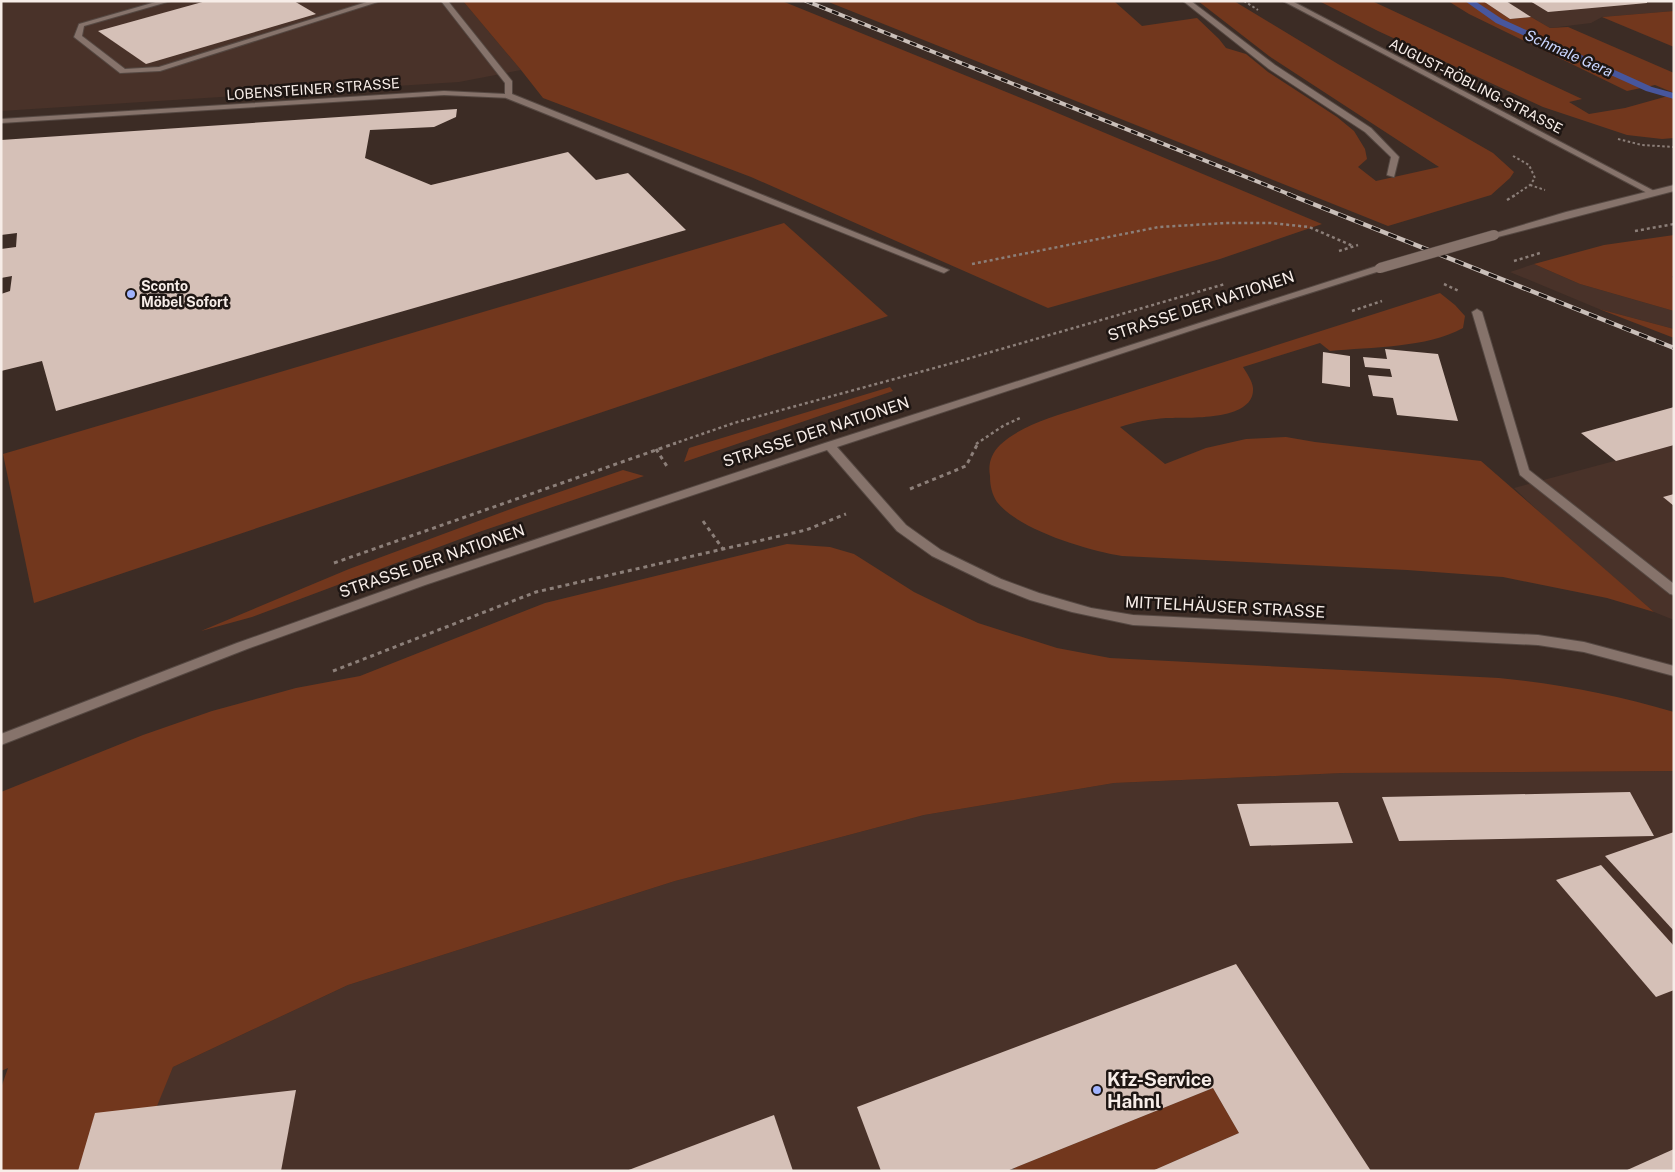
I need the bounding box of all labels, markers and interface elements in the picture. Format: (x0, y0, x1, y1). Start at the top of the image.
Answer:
water label: Schmale Gera (1522, 26, 1616, 80)
street label: AUGUST-RÖBLING-STRASSE (1387, 33, 1566, 137)
street label: LOBENSTEINER STRASSE (226, 75, 400, 103)
street label: STRASSE DER NATIONEN (1105, 267, 1297, 345)
place label: Sconto Möbel Sofort (141, 278, 229, 310)
marker: Sconto Möbel Sofort (125, 288, 137, 300)
street label: STRASSE DER NATIONEN (720, 393, 912, 471)
street label: STRASSE DER NATIONEN (337, 520, 527, 602)
street label: MITTELHÄUSER STRASSE (1124, 591, 1326, 622)
place label: Kfz-Service Hahnl (1107, 1068, 1212, 1112)
marker: Kfz-Service Hahnl (1091, 1084, 1103, 1096)

